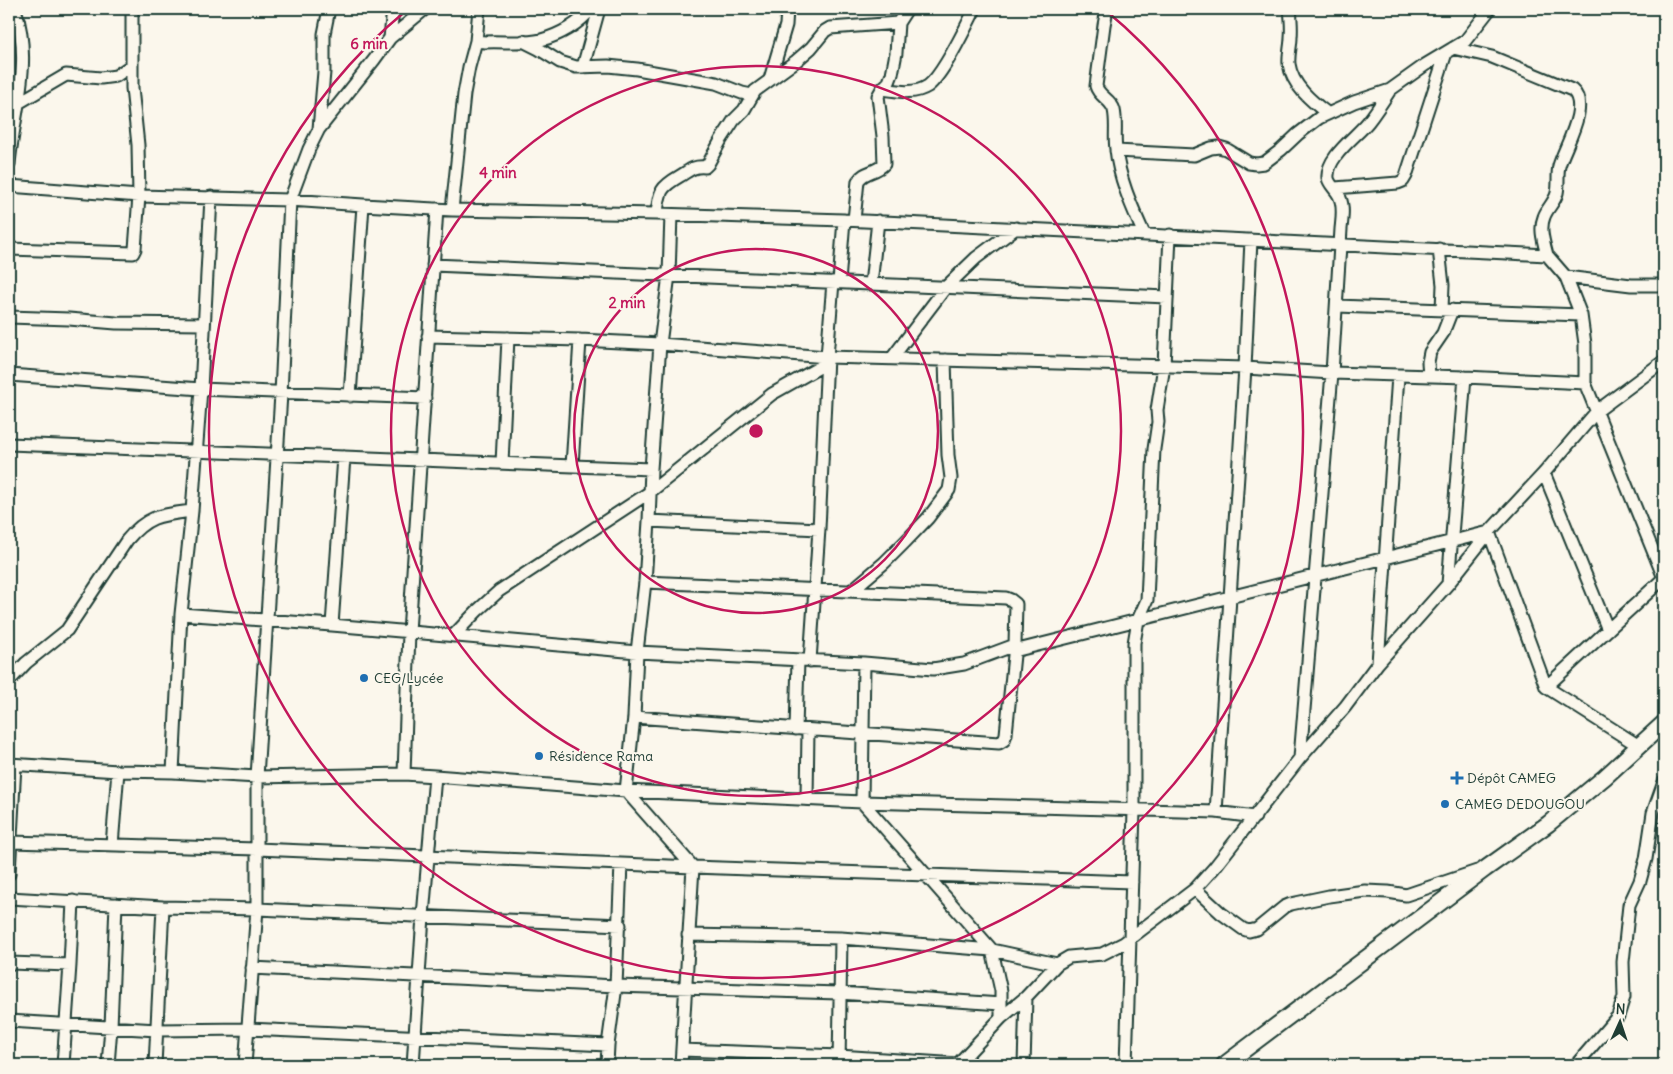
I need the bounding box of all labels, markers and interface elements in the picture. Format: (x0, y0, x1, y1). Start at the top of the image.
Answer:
text: 6 min (350, 34, 388, 53)
text: 4 min (479, 163, 517, 182)
text: 2 min (609, 293, 646, 312)
centre of rings (747, 422, 765, 440)
place label: CEG/Lycée (374, 669, 444, 687)
marker: CEG/Lycée (358, 672, 370, 684)
place label: Résidence Rama (549, 747, 653, 765)
marker: Résidence Rama (533, 750, 545, 762)
place label: Dépôt CAMEG (1467, 769, 1556, 787)
marker: Dépôt CAMEG (1451, 772, 1463, 784)
place label: CAMEG DEDOUGOU (1455, 795, 1585, 813)
marker: CAMEG DEDOUGOU (1439, 798, 1451, 810)
north arrow (1596, 996, 1646, 1046)
text: N (1615, 1000, 1626, 1018)

